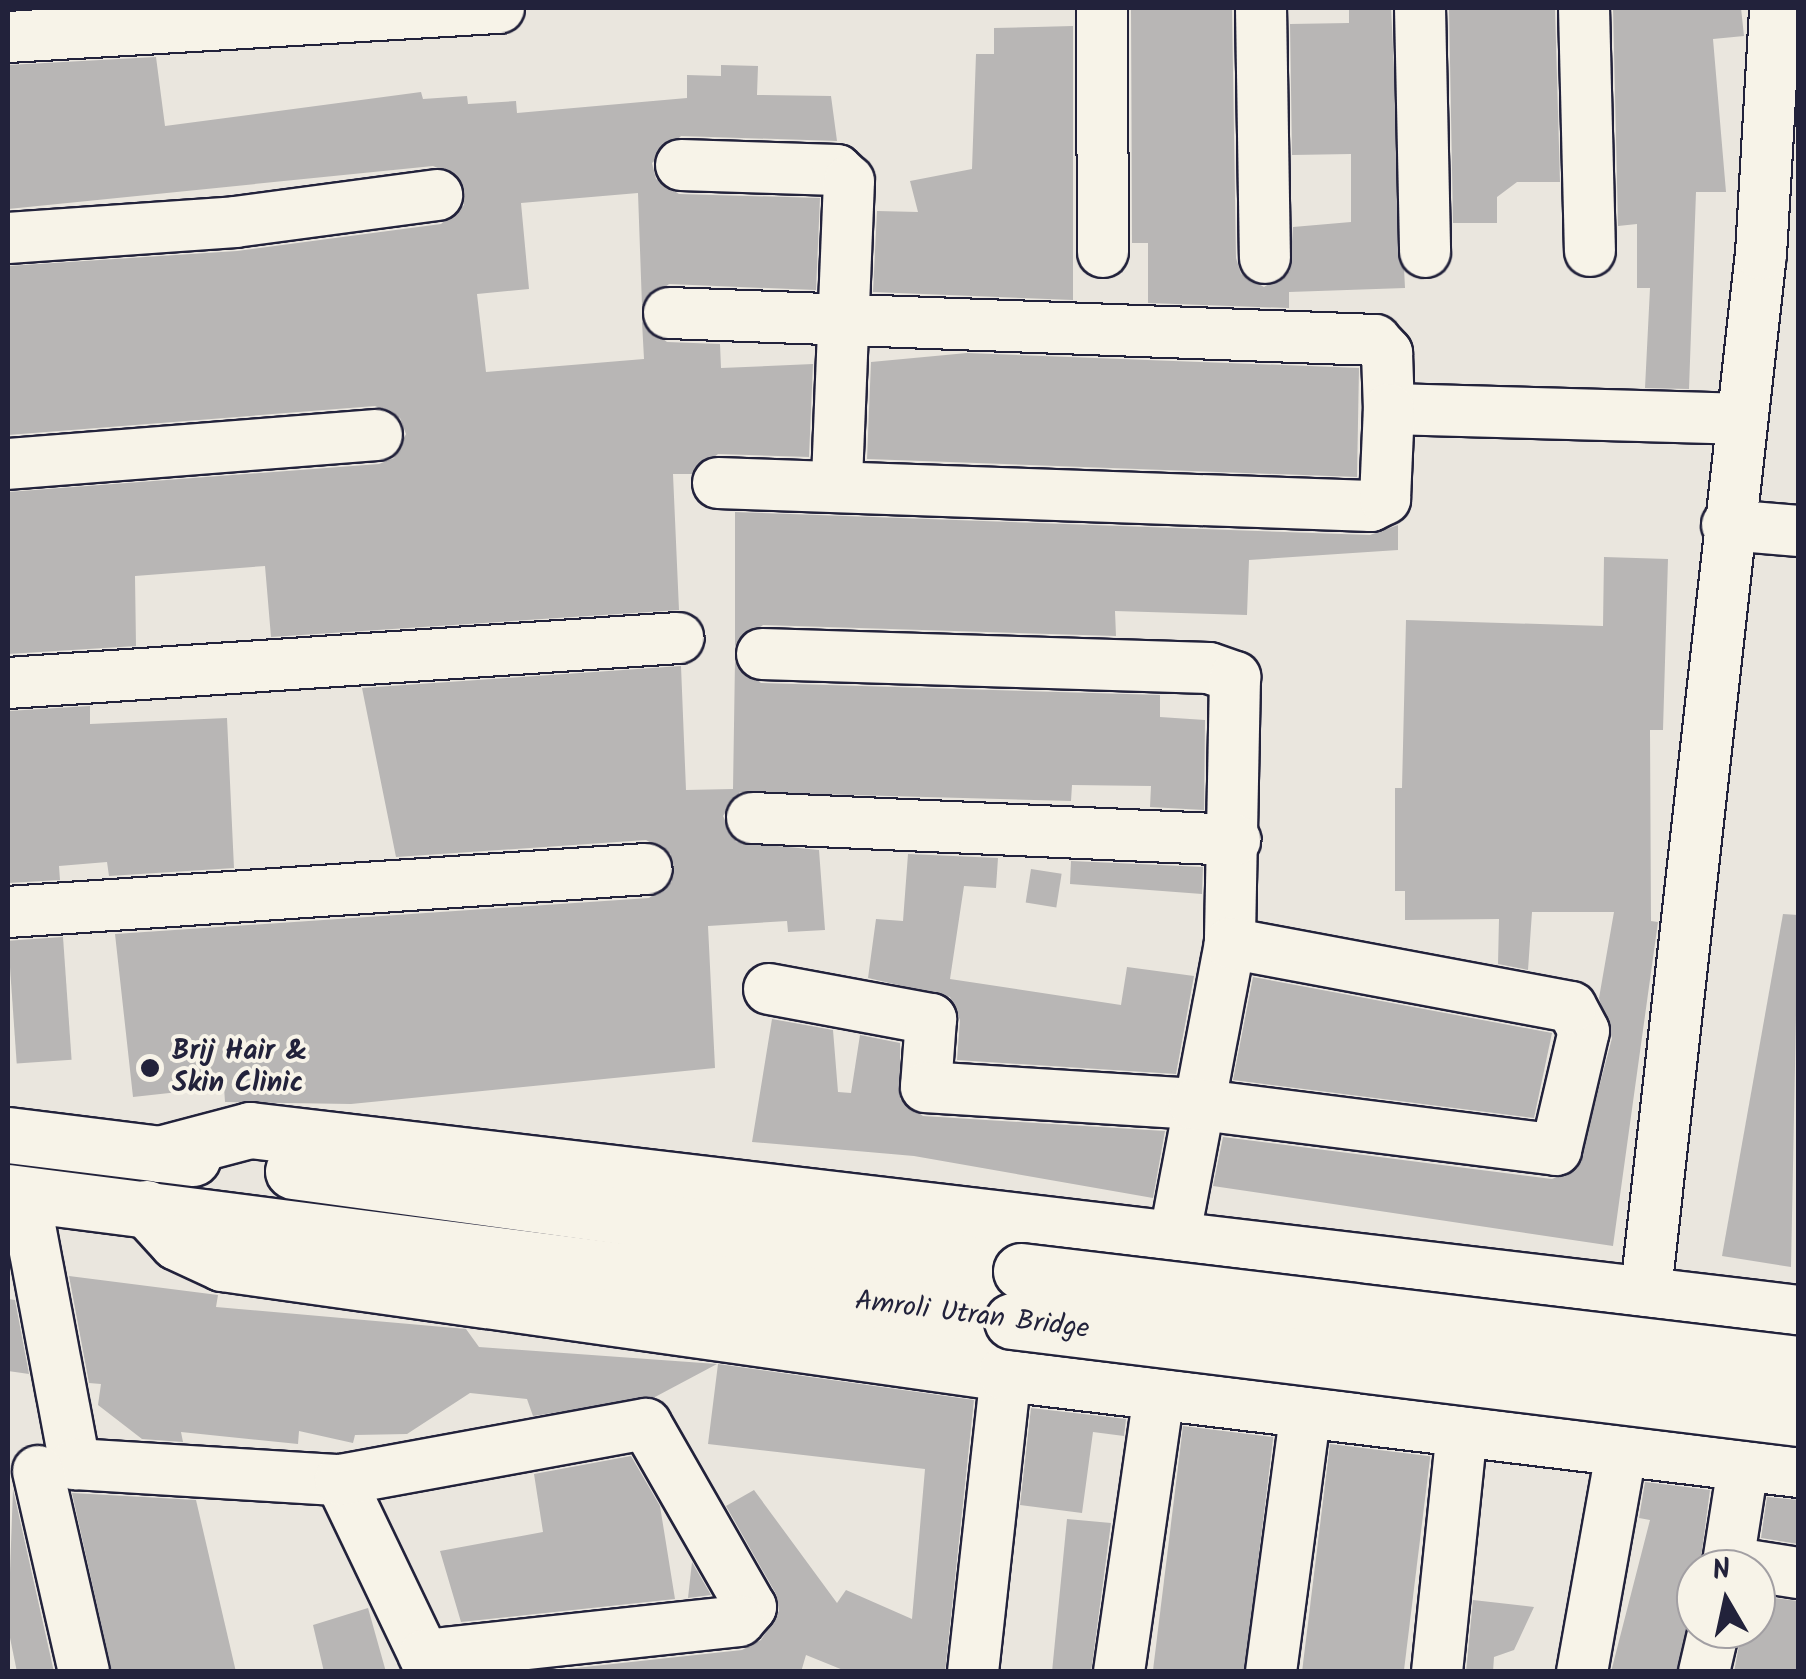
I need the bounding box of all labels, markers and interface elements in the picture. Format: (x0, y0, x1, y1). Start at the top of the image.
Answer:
place label: Brij Hair & Skin Clinic (172, 1035, 308, 1101)
marker: Brij Hair & Skin Clinic (137, 1055, 163, 1081)
street label: Amroli Utran Bridge (853, 1285, 1091, 1347)
text: N (1709, 1547, 1734, 1594)
north arrow (1676, 1549, 1776, 1649)

